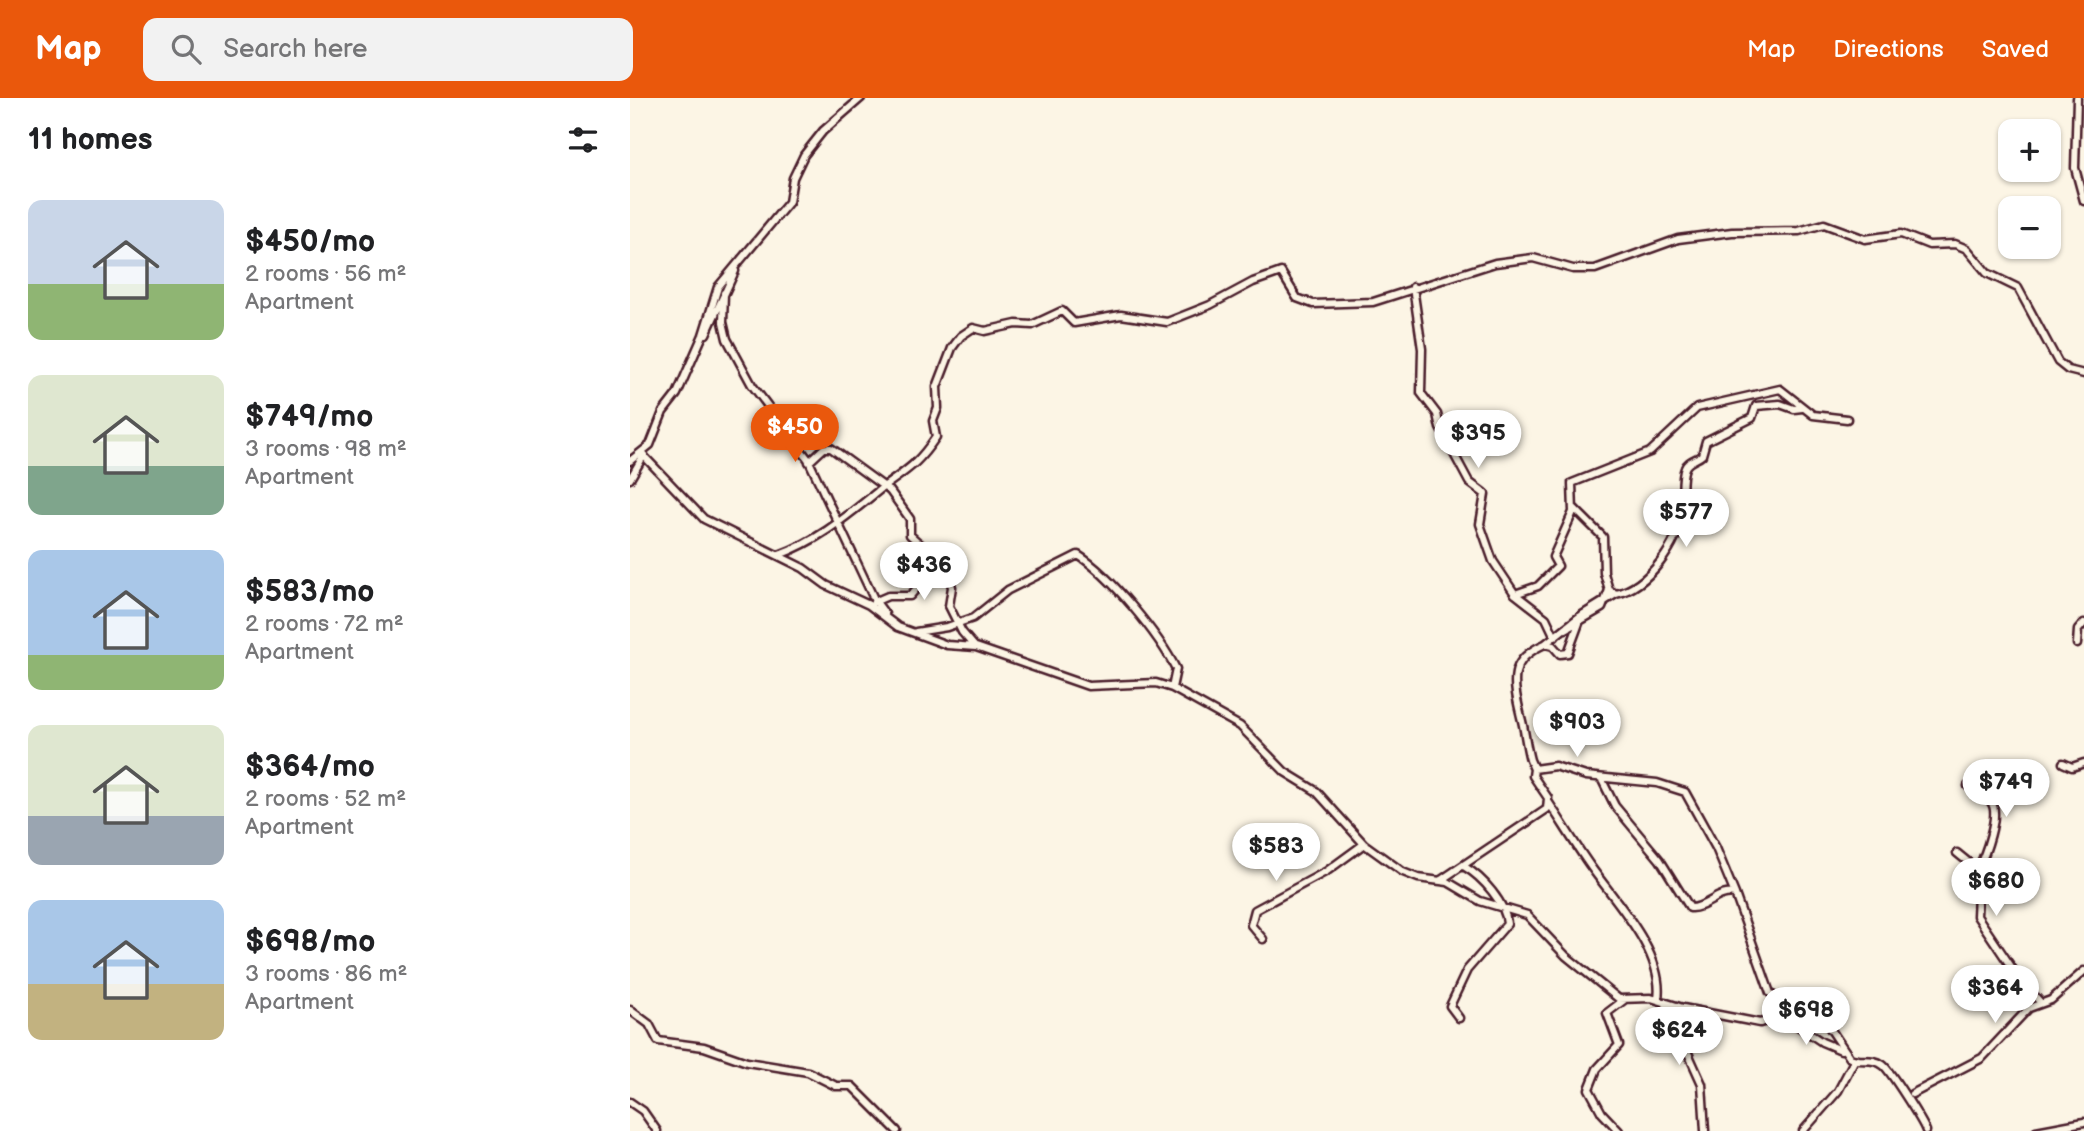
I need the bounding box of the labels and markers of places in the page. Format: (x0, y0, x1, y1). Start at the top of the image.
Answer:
pin: $450 (754, 404, 836, 464)
pin: $395 (1437, 410, 1519, 470)
pin: $577 (1645, 490, 1727, 549)
pin: $436 (883, 542, 965, 602)
pin: $903 (1536, 700, 1618, 759)
pin: $749 (1965, 760, 2047, 819)
pin: $583 (1235, 824, 1317, 883)
pin: $680 (1955, 858, 2037, 918)
pin: $364 (1954, 965, 2036, 1025)
pin: $698 (1765, 988, 1847, 1047)
pin: $624 (1638, 1007, 1720, 1067)

